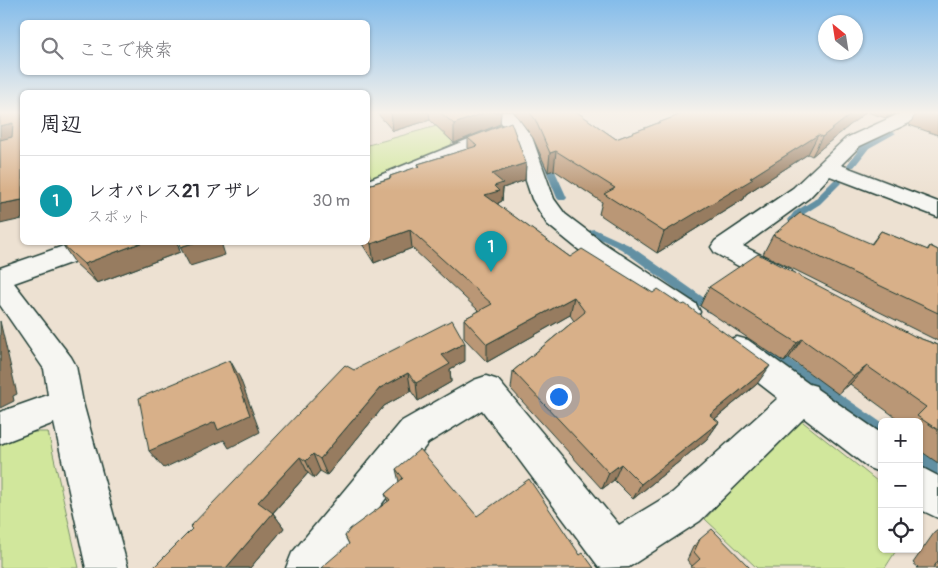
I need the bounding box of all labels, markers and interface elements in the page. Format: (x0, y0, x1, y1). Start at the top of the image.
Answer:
north arrow (818, 15, 863, 60)
search box (20, 20, 370, 75)
icon: search (38, 34, 66, 62)
text: ここで検索 (78, 38, 173, 62)
text: 周辺 (40, 111, 82, 138)
text: レオパレス21 アザレ (87, 179, 261, 203)
text: 1 (53, 191, 59, 211)
text: 30 m (312, 191, 350, 211)
text: スポット (87, 207, 151, 227)
pin: 1 (475, 231, 507, 272)
your location (546, 384, 572, 410)
map controls (878, 418, 923, 553)
button: + (878, 418, 923, 463)
button: − (878, 463, 923, 508)
button: locate (878, 508, 923, 553)

